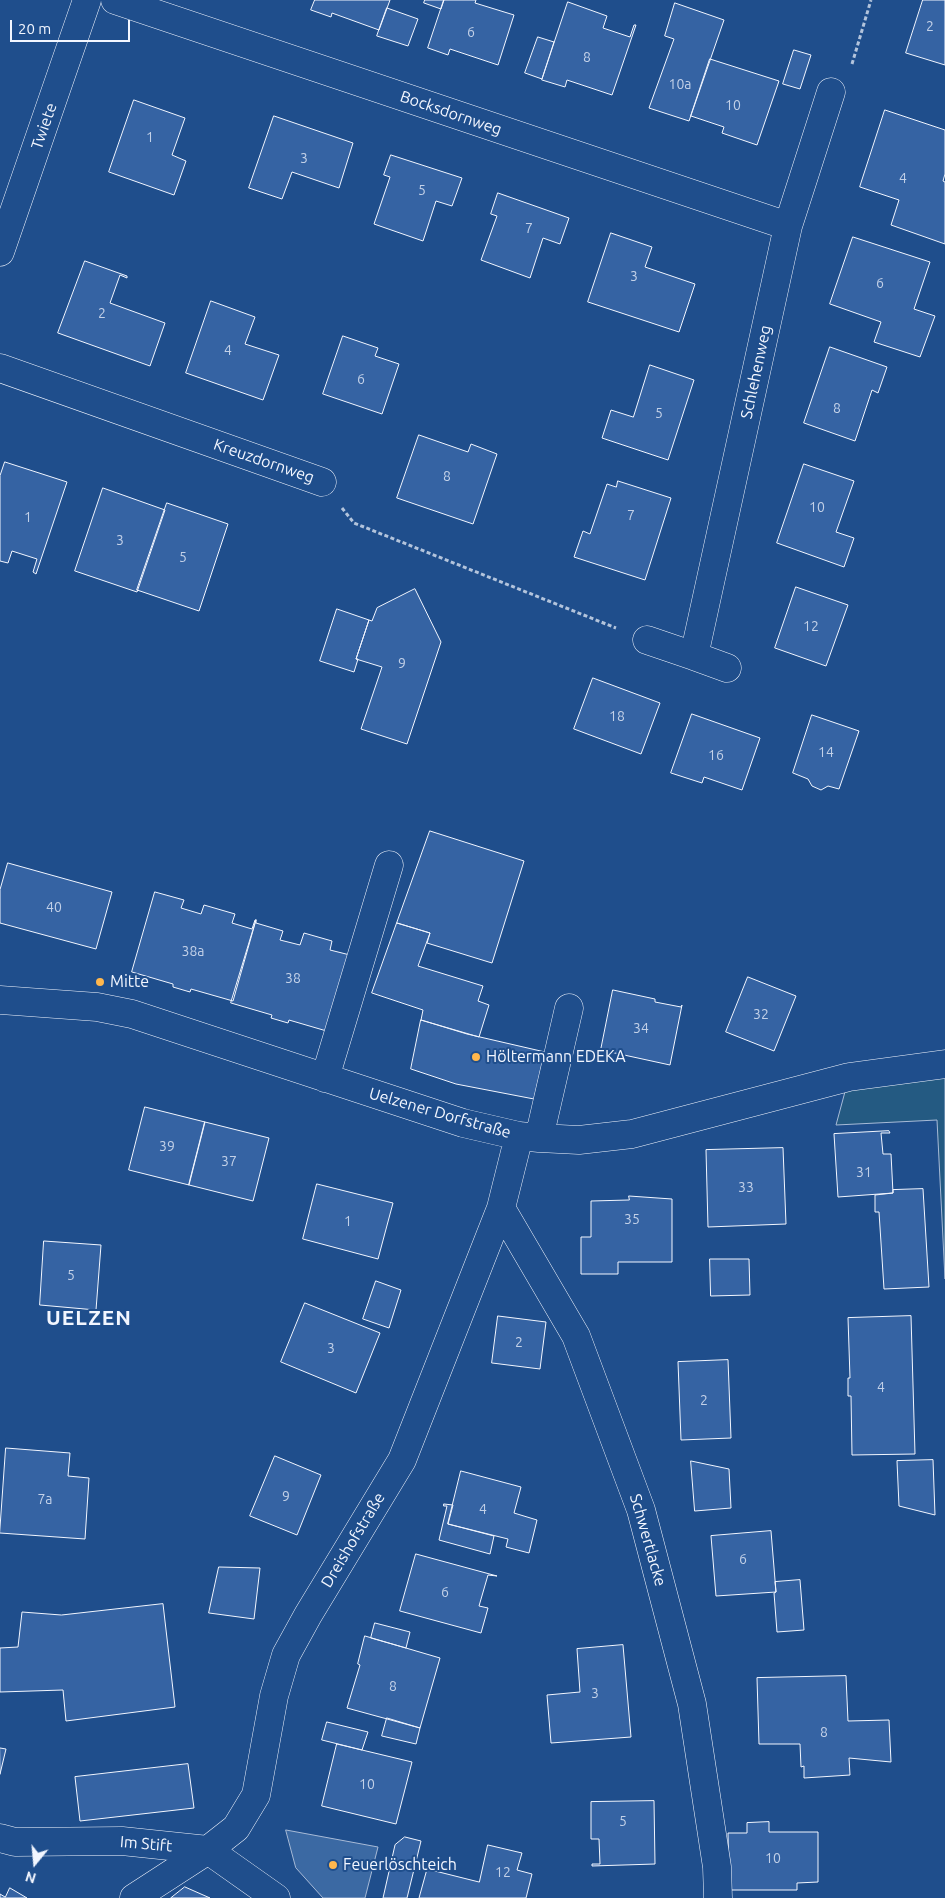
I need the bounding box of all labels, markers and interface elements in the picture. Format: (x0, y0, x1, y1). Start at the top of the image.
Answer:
scale bar (12, 10, 132, 42)
house number: 2 (926, 18, 934, 34)
text: 20 m (18, 20, 51, 37)
house number: 6 (467, 24, 475, 40)
house number: 8 (583, 49, 591, 65)
house number: 10a (669, 76, 691, 92)
street label: Bocksdornweg (398, 87, 504, 139)
house number: 10 (725, 97, 741, 113)
street label: Twiete (27, 100, 61, 152)
house number: 1 (146, 129, 154, 145)
house number: 3 (300, 150, 308, 166)
house number: 4 (899, 170, 907, 186)
house number: 5 (418, 182, 426, 198)
house number: 7 (525, 220, 533, 236)
house number: 3 (630, 268, 638, 284)
house number: 6 (876, 275, 884, 291)
house number: 2 (98, 305, 106, 321)
street label: Schlehenweg (737, 323, 775, 421)
house number: 4 (224, 342, 232, 358)
house number: 6 (357, 371, 365, 387)
house number: 8 (833, 400, 841, 416)
house number: 5 (655, 405, 663, 421)
street label: Kreuzdornweg (211, 435, 317, 487)
house number: 8 (443, 468, 451, 484)
house number: 10 (809, 499, 825, 515)
house number: 7 (627, 507, 635, 523)
house number: 1 (24, 509, 32, 525)
house number: 3 (116, 532, 124, 548)
house number: 5 (179, 549, 187, 565)
house number: 12 (803, 618, 819, 634)
house number: 9 (398, 655, 406, 671)
house number: 18 (609, 708, 625, 724)
house number: 14 (818, 744, 834, 760)
house number: 16 (708, 747, 724, 763)
house number: 40 (46, 899, 62, 915)
house number: 38a (182, 943, 204, 959)
house number: 38 (285, 970, 301, 986)
place label: Mitte (110, 972, 149, 992)
marker: Mitte (94, 976, 106, 988)
house number: 32 (753, 1006, 769, 1022)
house number: 34 (633, 1020, 649, 1036)
place label: Höltermann EDEKA (486, 1047, 626, 1067)
marker: Höltermann EDEKA (470, 1051, 482, 1063)
street label: Uelzener Dorfstraße (367, 1084, 513, 1142)
house number: 39 (159, 1138, 175, 1154)
house number: 37 (221, 1153, 237, 1169)
house number: 31 (856, 1164, 872, 1180)
house number: 33 (738, 1179, 754, 1195)
house number: 35 (624, 1211, 640, 1227)
house number: 1 (344, 1213, 352, 1229)
house number: 5 (67, 1267, 75, 1283)
district label: UELZEN (45, 1305, 133, 1331)
house number: 2 (515, 1334, 523, 1350)
house number: 3 (327, 1340, 335, 1356)
house number: 4 (877, 1379, 885, 1395)
house number: 2 (700, 1392, 708, 1408)
house number: 9 (282, 1488, 290, 1504)
street label: Dreishofstraße (317, 1489, 389, 1591)
house number: 7a (37, 1491, 53, 1507)
street label: Schwertlacke (626, 1492, 670, 1588)
house number: 4 (479, 1501, 487, 1517)
house number: 6 (739, 1551, 747, 1567)
house number: 6 (441, 1584, 449, 1600)
house number: 8 (389, 1678, 397, 1694)
house number: 3 (591, 1685, 599, 1701)
house number: 8 (820, 1724, 828, 1740)
house number: 10 (359, 1776, 375, 1792)
house number: 5 (619, 1813, 627, 1829)
street label: Im Stift (119, 1832, 173, 1856)
north arrow (10, 1838, 60, 1888)
house number: 10 (765, 1850, 781, 1866)
place label: Feuerlöschteich (343, 1855, 457, 1875)
marker: Feuerlöschteich (327, 1859, 339, 1871)
house number: 12 (495, 1864, 511, 1880)
text: N (23, 1868, 38, 1887)

